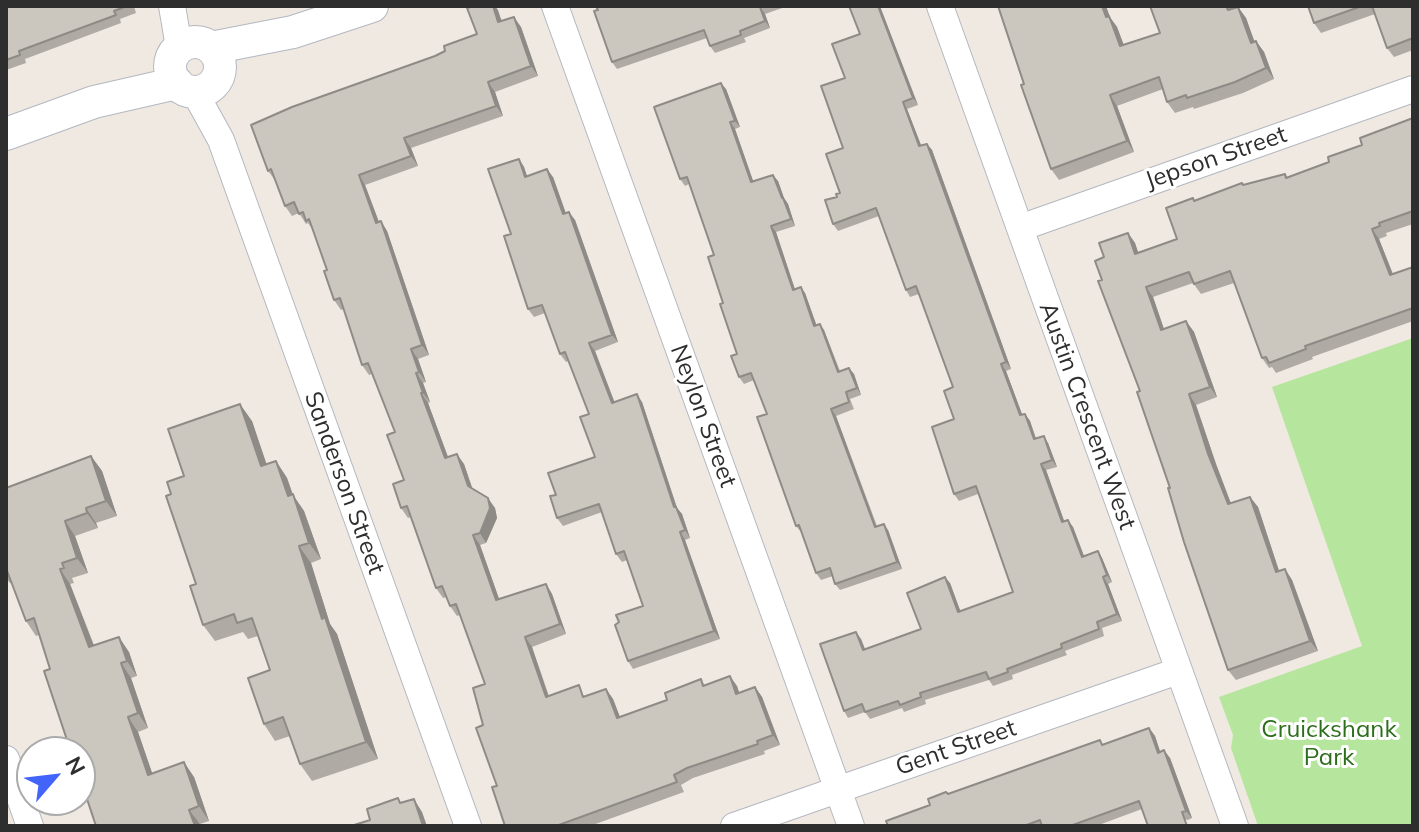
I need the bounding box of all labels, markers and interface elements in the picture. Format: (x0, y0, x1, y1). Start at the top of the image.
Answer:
street label: Jepson Street (1142, 120, 1290, 196)
street label: Austin Crescent West (1032, 299, 1142, 533)
street label: Neylon Street (664, 341, 742, 491)
street label: Sanderson Street (298, 388, 390, 578)
street label: Gent Street (892, 714, 1020, 782)
park label: Cruickshank Park (1261, 716, 1397, 772)
north arrow (16, 736, 96, 816)
text: N (59, 752, 92, 780)

